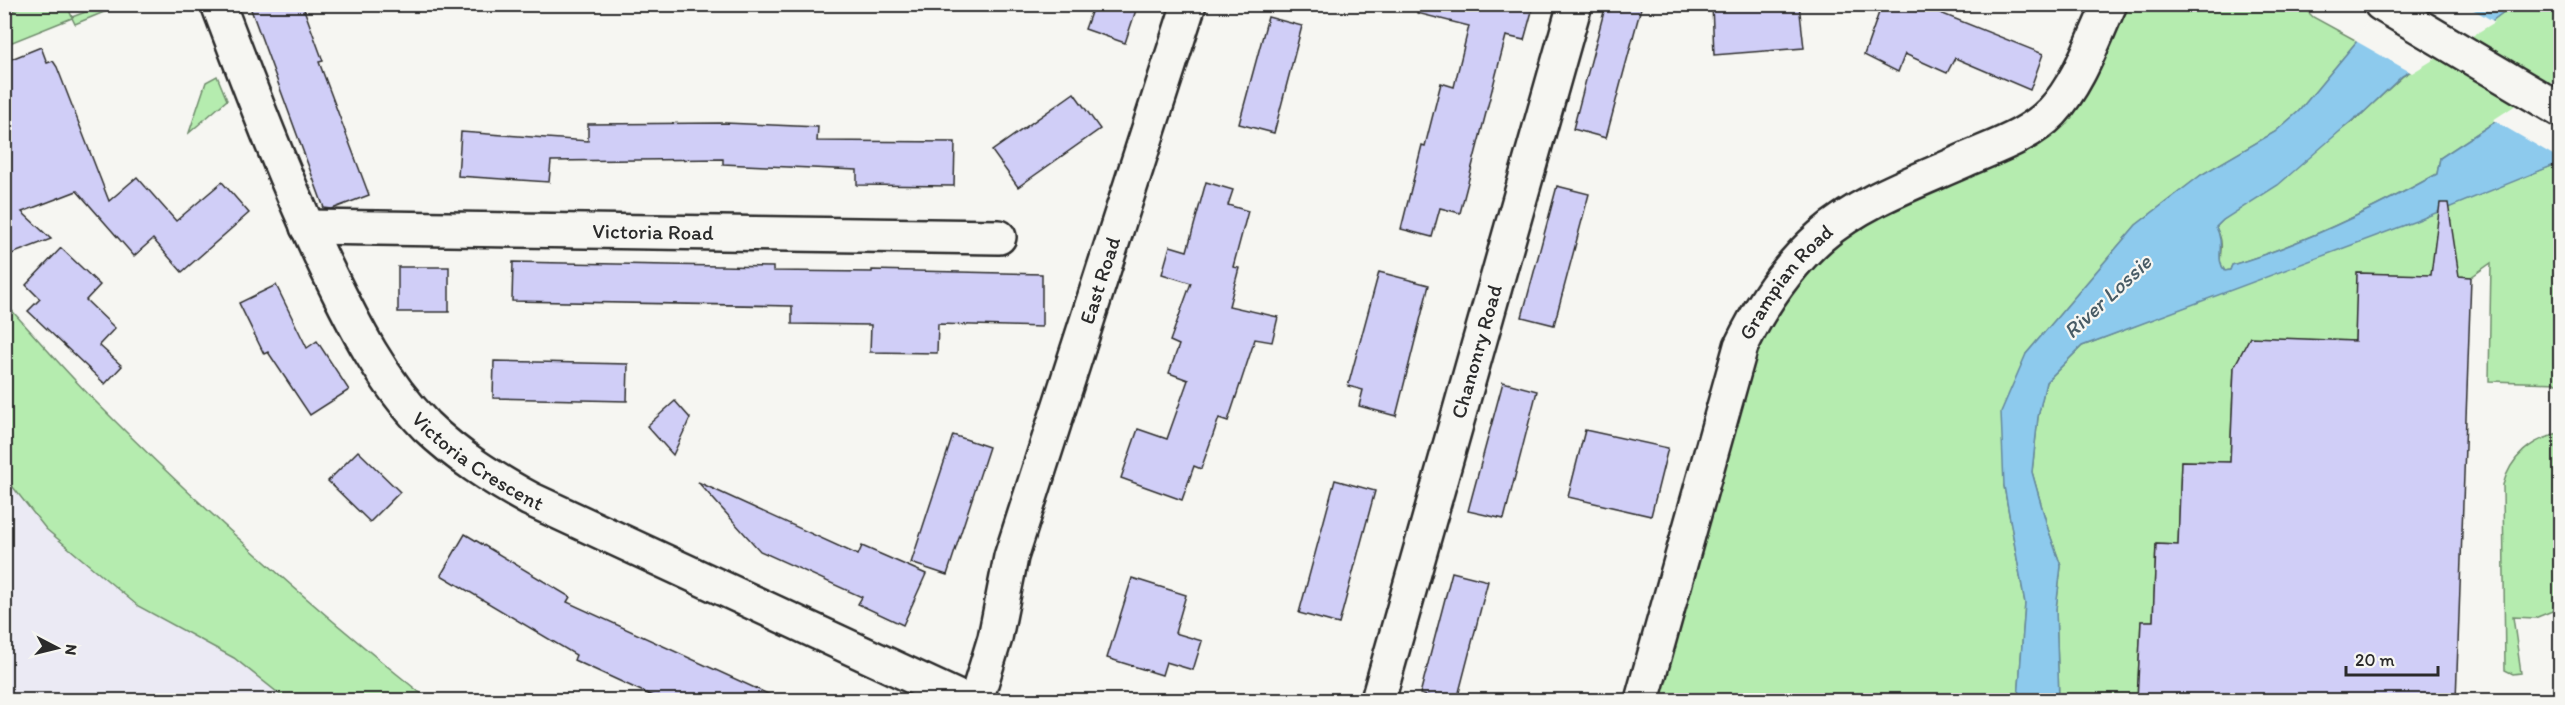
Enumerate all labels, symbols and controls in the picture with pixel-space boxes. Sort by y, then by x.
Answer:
street label: Victoria Road [592,218,714,245]
street label: Grampian Road [1733,219,1837,344]
street label: East Road [1074,233,1125,327]
water label: River Lossie [2058,248,2158,344]
street label: Chanonry Road [1445,281,1507,421]
street label: Victoria Crescent [407,406,548,516]
north arrow [27,618,87,678]
scale bar [2346,639,2438,677]
text: N [61,643,81,656]
text: 20 m [2355,649,2395,671]

